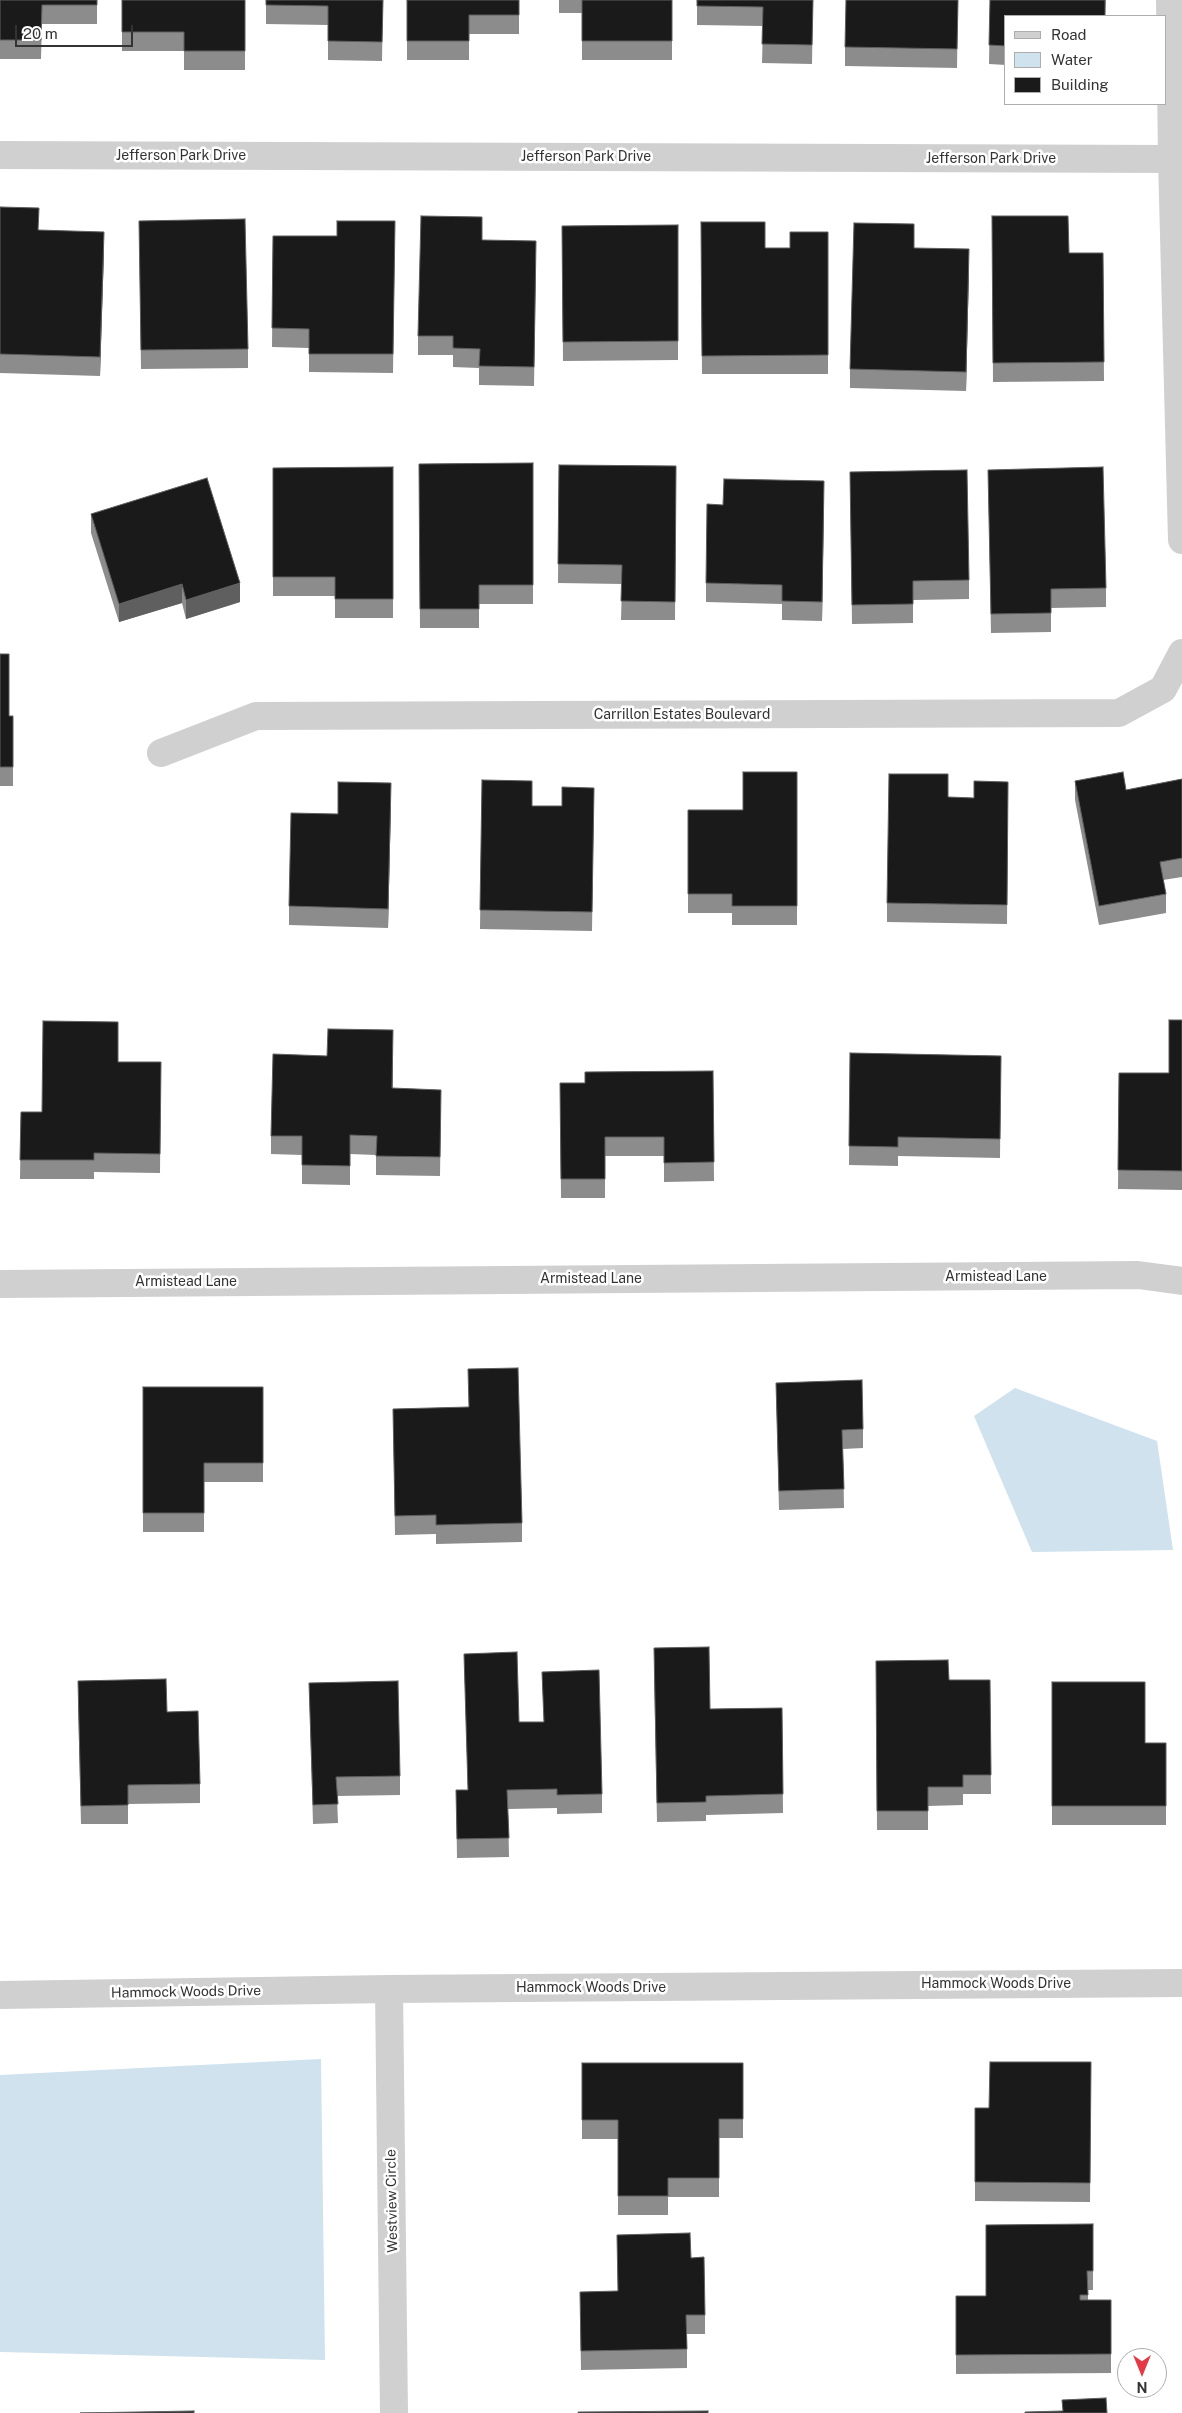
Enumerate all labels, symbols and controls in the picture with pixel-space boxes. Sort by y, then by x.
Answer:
scale bar [18,15,135,47]
legend [1004,15,1167,105]
text: 20 m [23,25,58,42]
text: Road [1051,26,1087,43]
text: Water [1051,51,1093,68]
text: Building [1051,76,1109,93]
street label: Jefferson Park Drive [116,148,246,164]
street label: Jefferson Park Drive [521,149,651,165]
street label: Jefferson Park Drive [926,151,1056,167]
street label: Carrillon Estates Boulevard [594,707,770,723]
street label: Armistead Lane [945,1269,1047,1285]
street label: Armistead Lane [540,1271,642,1287]
street label: Armistead Lane [135,1274,237,1290]
street label: Hammock Woods Drive [921,1976,1071,1992]
street label: Hammock Woods Drive [516,1980,666,1996]
street label: Hammock Woods Drive [111,1982,261,2002]
street label: Westview Circle [383,2149,401,2253]
north arrow [1117,2348,1167,2398]
text: N [1137,2379,1147,2395]

